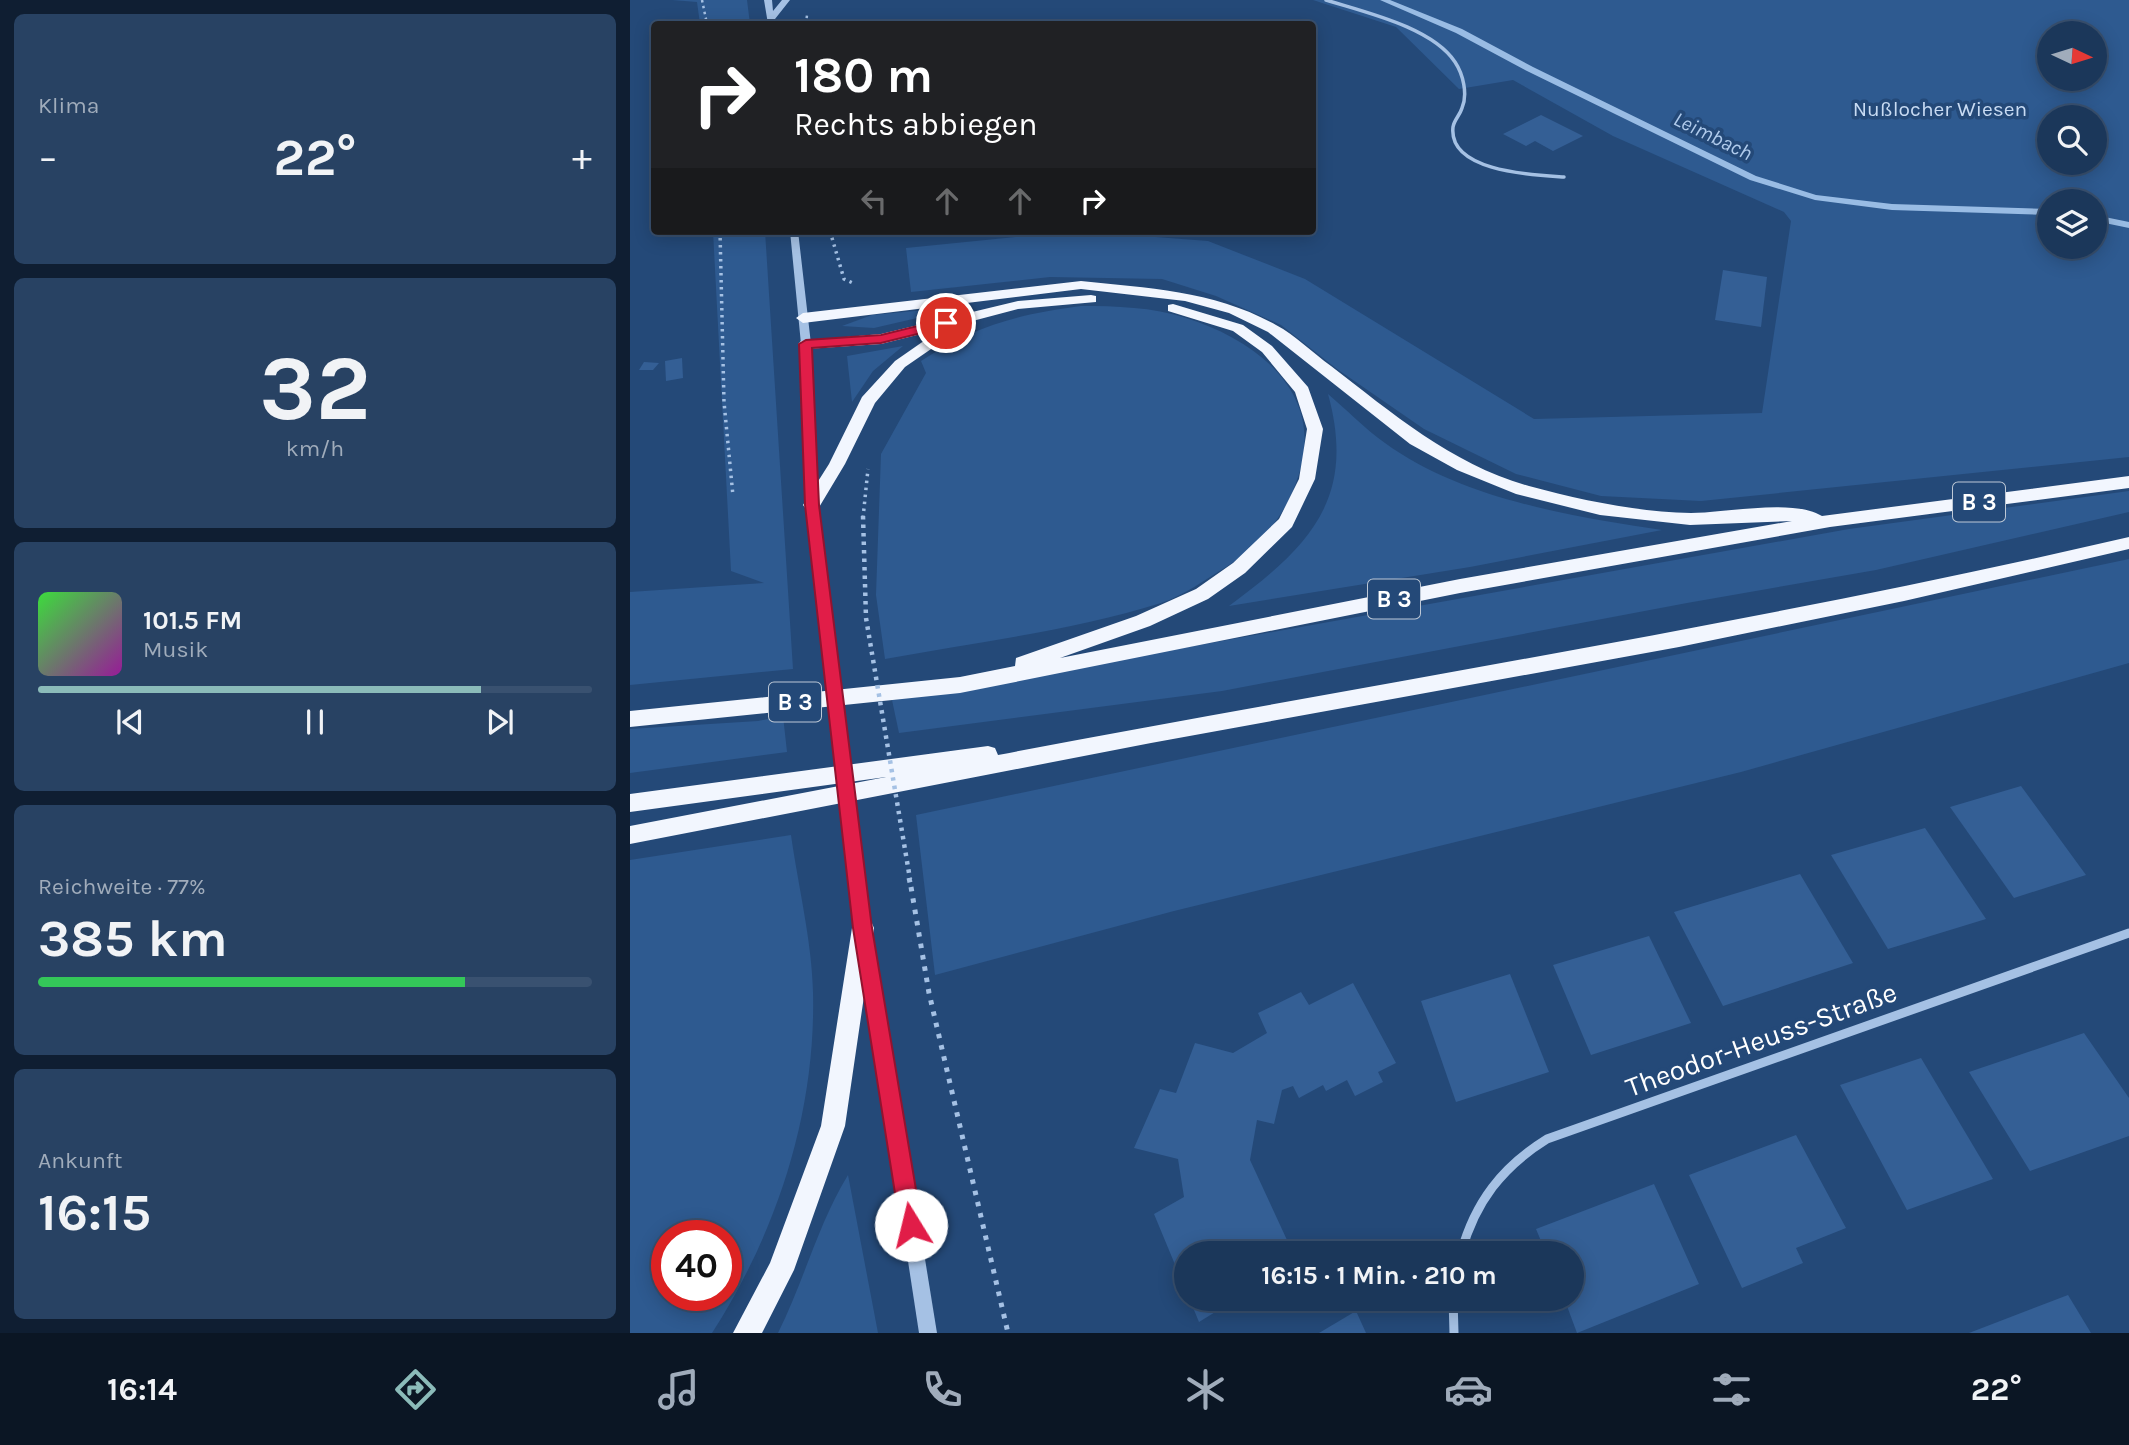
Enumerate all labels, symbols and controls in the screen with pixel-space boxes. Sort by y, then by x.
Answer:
north arrow [2037,21,2107,91]
map controls [2037,21,2107,259]
text: 180 m [794,47,933,104]
icon: right [679,49,770,140]
text: Klima [38,92,99,119]
park label: Nußlocher Wiesen [1853,97,2027,121]
button: search [2037,105,2107,175]
text: Rechts abbiegen [794,106,1038,143]
water label: Leimbach [1670,107,1756,165]
text: 22° [273,127,357,188]
text: − [38,135,58,180]
text: + [572,135,592,180]
icon: left [855,182,893,220]
icon: ahead [928,182,966,220]
icon: ahead [1001,182,1039,220]
icon: right [1074,182,1112,220]
button: layers [2037,189,2107,259]
pin [916,293,976,353]
icon: arrive [927,304,965,342]
text: 32 [259,336,371,442]
text: km/h [286,435,344,462]
road number: B 3 [1953,482,2005,522]
road number: B 3 [1368,580,1420,618]
text: 101.5 FM [143,605,242,636]
text: Musik [143,636,208,663]
road number: B 3 [769,682,821,722]
icon: previous [111,703,149,741]
icon: pause [296,703,334,741]
icon: next [481,703,519,741]
text: Reichweite · 77% [38,873,206,900]
text: 385 km [38,908,228,969]
street label: Theodor-Heuss-Straße [1621,975,1901,1104]
text: Ankunft [38,1147,122,1174]
text: 16:15 [38,1182,151,1243]
position arrow [874,1188,948,1262]
speed limit sign: 40 [651,1220,742,1311]
text: 16:15 · 1 Min. · 210 m [1261,1260,1497,1291]
icon: directions [391,1365,440,1414]
icon: music [654,1365,703,1414]
icon: phone [918,1365,967,1414]
icon: climate [1181,1365,1230,1414]
icon: car [1444,1365,1493,1414]
icon: filters [1707,1365,1756,1414]
text: 16:14 [107,1371,177,1408]
text: 22° [1971,1371,2022,1408]

